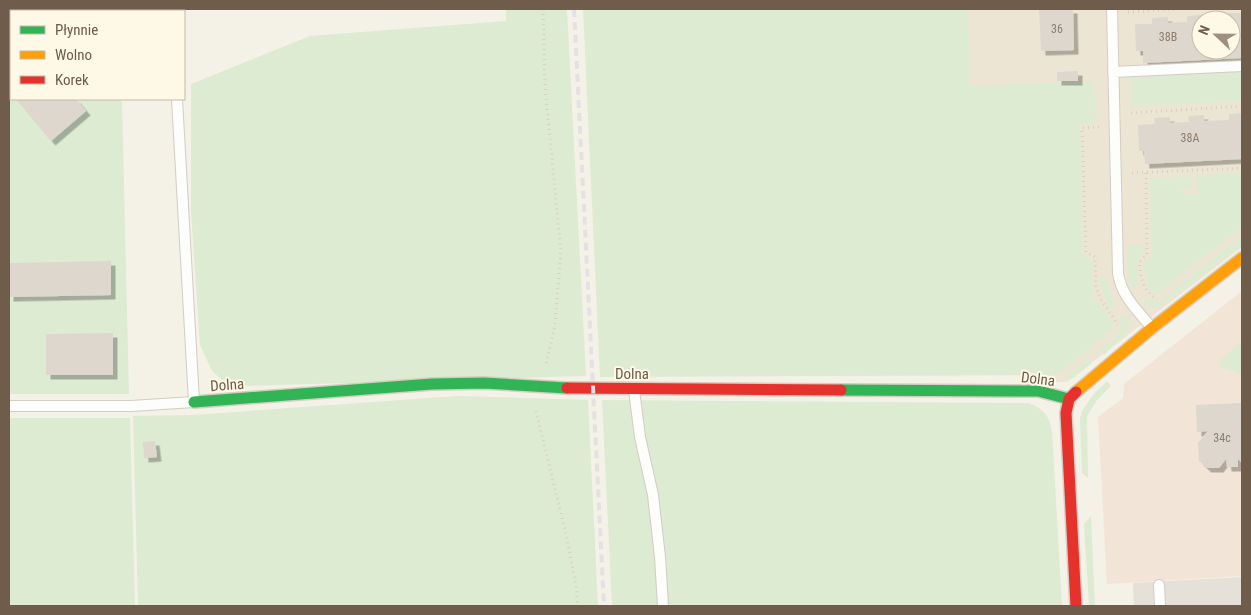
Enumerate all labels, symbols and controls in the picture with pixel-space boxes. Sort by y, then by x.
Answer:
legend [10,10,185,100]
north arrow [1191,10,1241,60]
text: Płynnie [55,21,98,39]
house number: 36 [1051,22,1063,36]
text: N [1195,23,1213,37]
house number: 38B [1159,30,1177,44]
text: Wolno [55,46,92,64]
text: Korek [55,71,89,89]
house number: 38A [1181,131,1199,145]
street label: Dolna [615,365,649,383]
street label: Dolna [1020,368,1056,390]
street label: Dolna [209,375,245,395]
house number: 34c [1213,431,1231,445]

